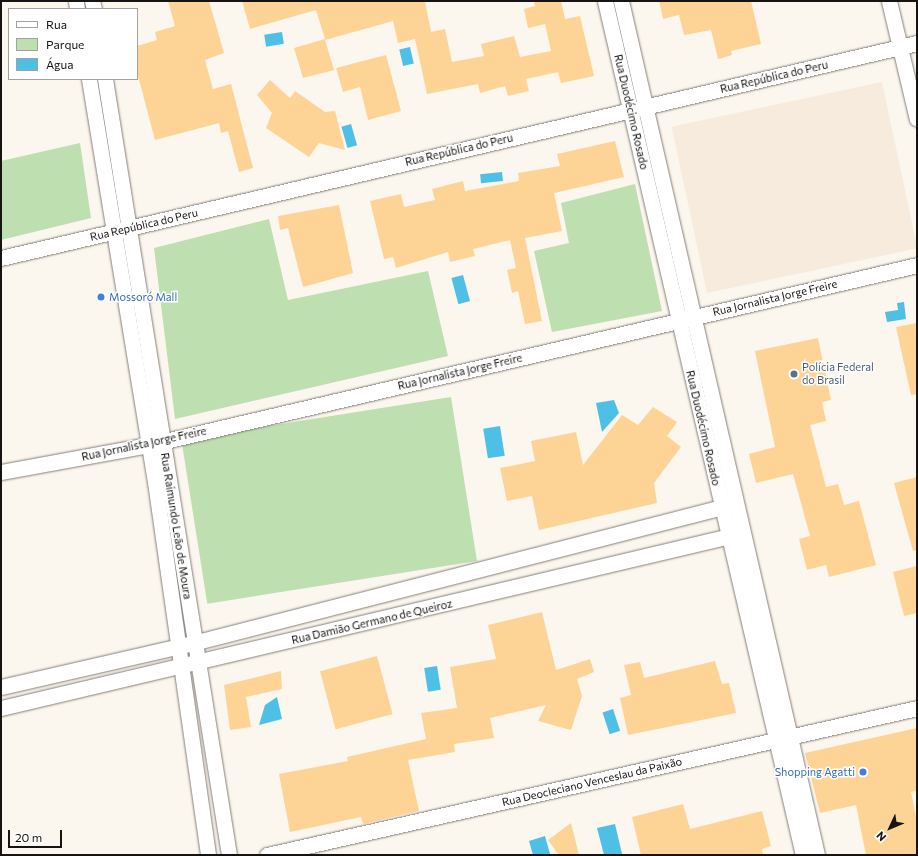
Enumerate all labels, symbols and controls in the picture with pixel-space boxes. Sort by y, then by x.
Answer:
legend [8,8,138,80]
text: Rua [46,17,67,31]
text: Parque [46,37,84,51]
street label: Rua Duodécimo Rosado [611,53,651,171]
text: Água [46,57,74,71]
street label: Rua República do Peru [719,58,829,96]
street label: Rua República do Peru [404,131,514,169]
street label: Rua República do Peru [89,206,199,244]
street label: Rua Jornalista Jorge Freire [711,277,839,319]
place label: Mossoró Mall [109,290,177,304]
marker: Mossoró Mall [96,292,106,302]
street label: Rua Jornalista Jorge Freire [396,351,524,393]
place label: Polícia Federal do Brasil [802,361,874,387]
street label: Rua Duodécimo Rosado [683,369,723,487]
marker: Polícia Federal do Brasil [789,369,799,379]
street label: Rua Jornalista Jorge Freire [80,424,208,464]
street label: Rua Raimundo Leão de Moura [158,452,194,600]
street label: Rua Damião Germano de Queiroz [290,597,454,647]
street label: Rua Deocleciano Venceslau da Paixão [501,755,683,809]
place label: Shopping Agatti [775,765,855,779]
marker: Shopping Agatti [858,767,868,777]
north arrow [870,808,910,848]
scale bar [10,822,64,848]
text: N [873,829,889,844]
text: 20 m [15,830,42,844]

